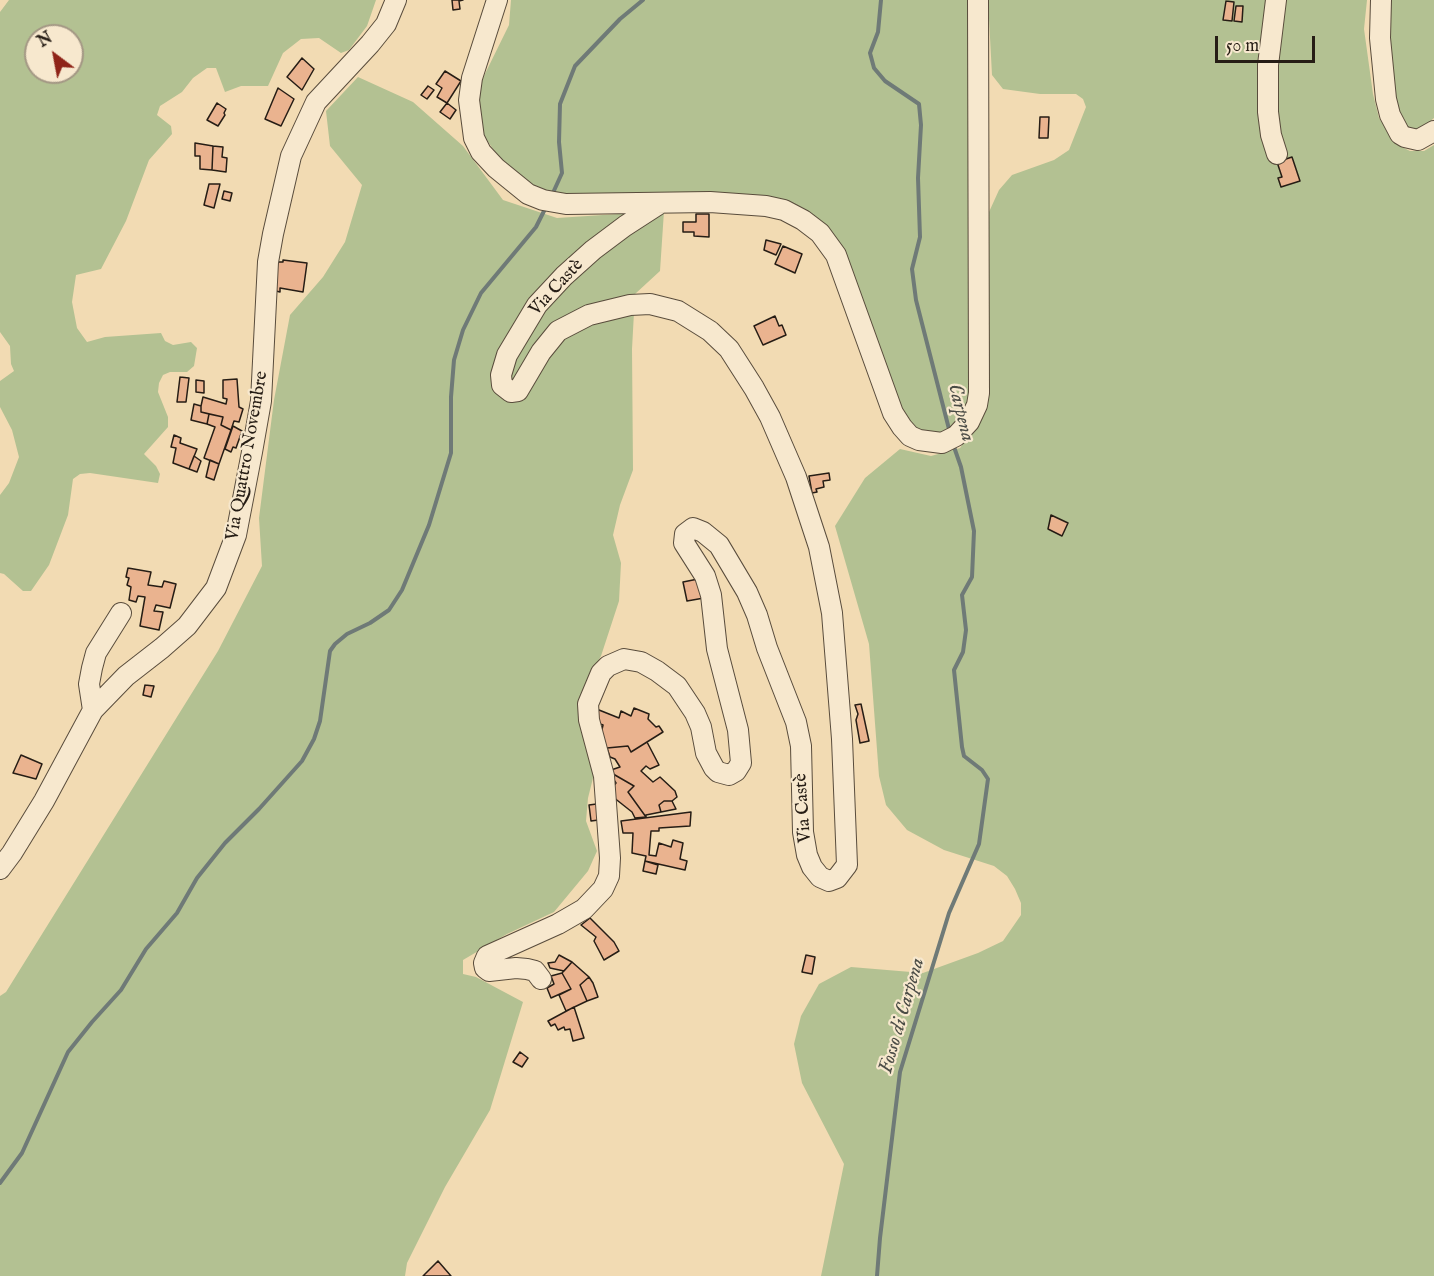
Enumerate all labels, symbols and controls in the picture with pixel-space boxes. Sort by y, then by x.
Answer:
north arrow [24,24,84,84]
scale bar [1218,24,1318,62]
text: N [34,28,57,53]
text: 50 m [1226,35,1259,58]
street label: Via Castè [525,255,589,321]
street label: Via Quattro Novembre [222,370,274,542]
water label: Carpena [941,382,979,444]
street label: Via Castè [791,772,817,844]
water label: Fosso di Carpena [875,955,931,1077]

